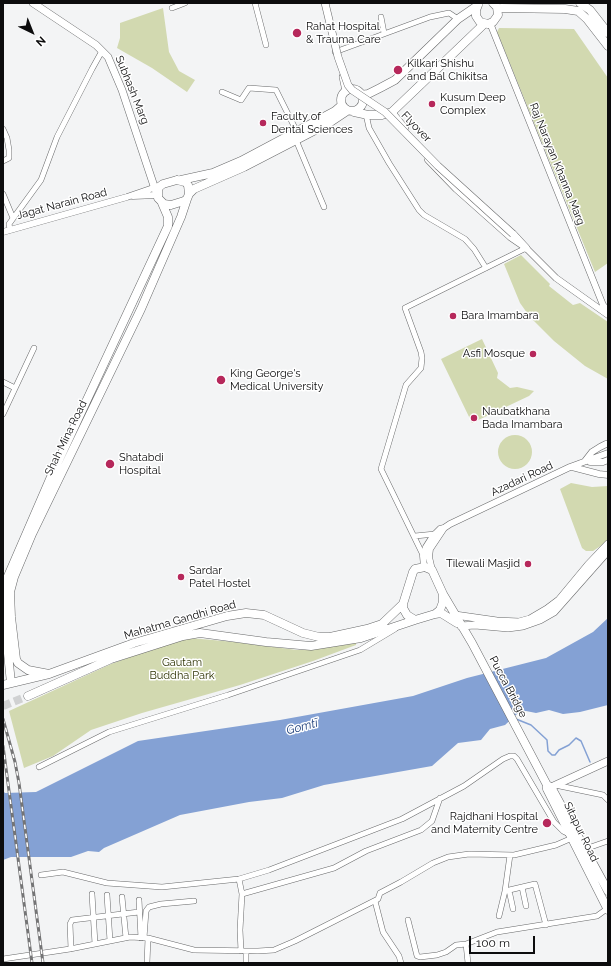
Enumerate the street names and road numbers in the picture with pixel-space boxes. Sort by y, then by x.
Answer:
street label: Subhash Marg [112,54,152,126]
street label: Raj Narayan Khanna Marg [526,101,588,227]
street label: Flyover [398,109,434,145]
street label: Jagat Narain Road [16,186,108,222]
street label: Shah Mina Road [42,398,90,478]
street label: Azadari Road [489,459,555,499]
street label: Mahatma Gandhi Road [123,598,237,642]
street label: Pucca Bridge [486,654,530,720]
street label: Sitapur Road [561,800,601,864]

